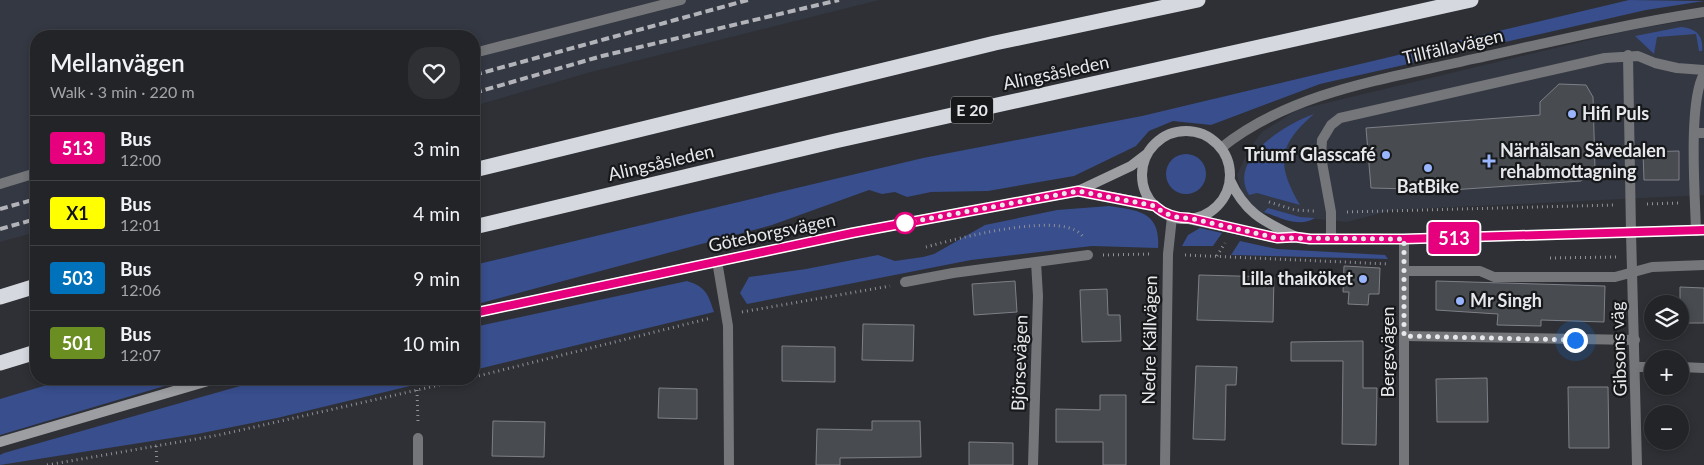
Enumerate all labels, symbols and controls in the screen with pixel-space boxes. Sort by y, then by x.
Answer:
street label: Tillfällavägen [1400,24,1505,68]
button: heart [408,47,460,99]
text: Mellanvägen [50,48,185,77]
street label: Alingsåsleden [1001,50,1111,94]
text: Walk · 3 min · 220 m [50,82,195,101]
road number: E 20 [951,96,993,124]
place label: Hifi Puls [1582,102,1649,124]
marker: Hifi Puls [1566,108,1578,120]
text: Bus [120,127,151,150]
text: 513 [62,137,93,159]
text: 3 min [413,137,460,160]
street label: Alingsåsleden [606,139,716,185]
place label: Närhälsan Sävedalen rehabmottagning [1500,139,1666,182]
place label: Triumf Glasscafé [1244,143,1376,165]
marker: Triumf Glasscafé [1380,149,1392,161]
text: 12:00 [120,150,161,169]
marker: Närhälsan Sävedalen rehabmottagning [1482,154,1496,168]
marker: BatBike [1422,162,1434,174]
place label: BatBike [1397,175,1460,197]
text: Bus [120,192,151,215]
text: X1 [66,202,89,224]
text: 4 min [413,202,460,225]
street label: Göteborgsvägen [706,208,837,256]
unlabelled marker [894,212,916,234]
text: 12:01 [120,215,161,234]
line badge: 513 [1425,222,1483,254]
text: 513 [1438,227,1470,249]
text: Bus [120,257,151,280]
text: 503 [62,267,93,289]
text: 9 min [413,267,460,290]
place label: Lilla thaiköket [1241,267,1353,289]
marker: Lilla thaiköket [1357,273,1369,285]
street label: Nedre Källvägen [1137,275,1161,405]
text: 12:06 [120,280,161,299]
place label: Mr Singh [1470,289,1542,311]
marker: Mr Singh [1454,295,1466,307]
map controls [1644,295,1689,450]
button: layers [1644,295,1689,340]
street label: Gibsons väg [1605,301,1631,397]
street label: Bergsvägen [1376,306,1398,398]
street label: Björsevägen [1006,314,1032,412]
text: Bus [120,322,151,345]
your location [1563,328,1588,353]
text: 501 [62,332,93,354]
text: 10 min [402,332,460,355]
text: 12:07 [120,345,161,364]
button: + [1644,350,1689,395]
button: − [1644,405,1689,450]

